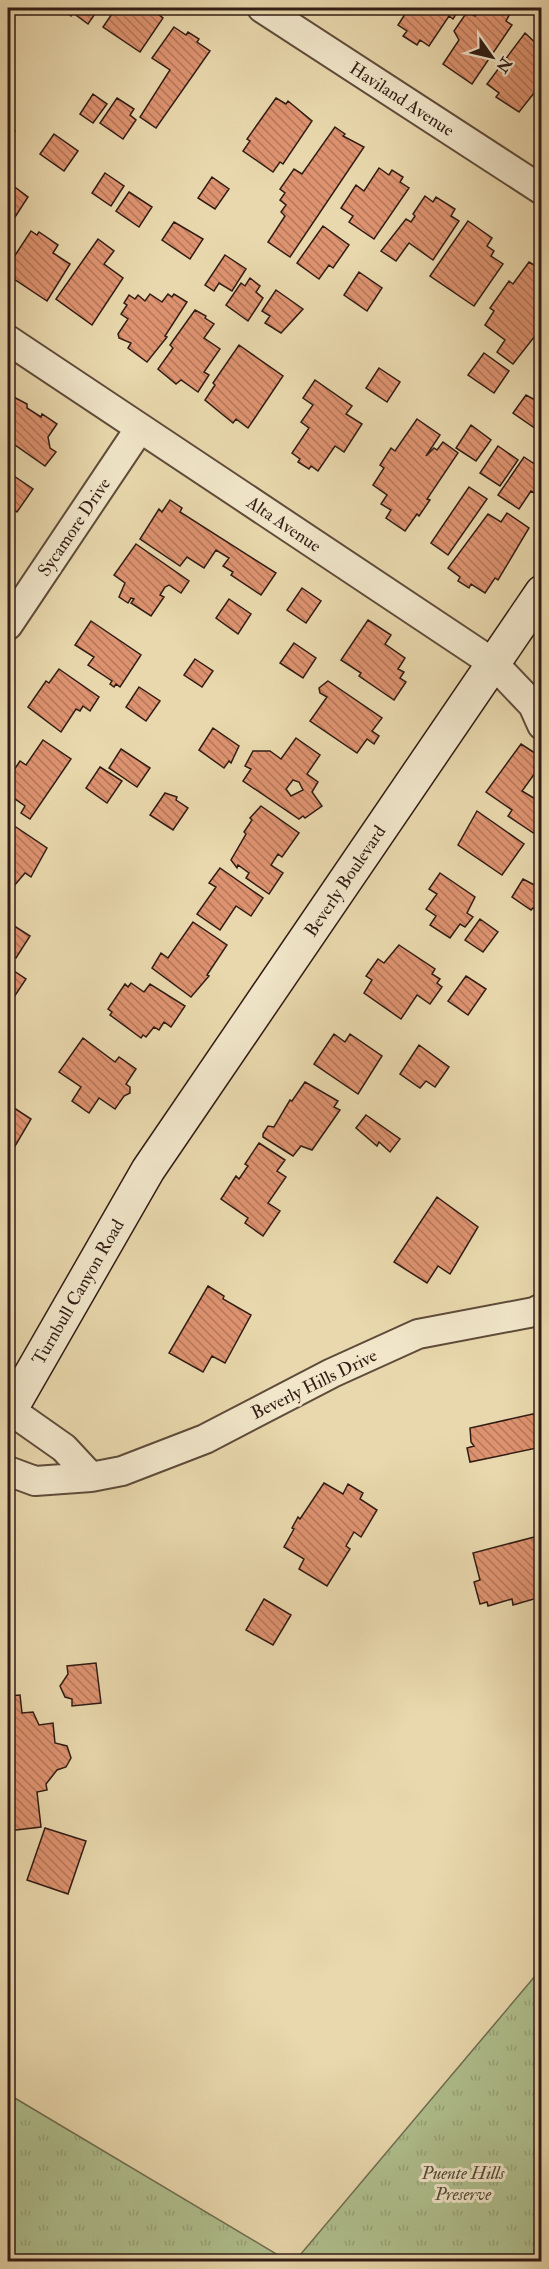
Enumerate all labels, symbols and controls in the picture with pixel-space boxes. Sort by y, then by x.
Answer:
north arrow [462,27,522,87]
text: N [491,52,516,77]
street label: Haviland Avenue [345,57,459,142]
street label: Sycamore Drive [33,473,116,581]
street label: Alta Avenue [241,491,326,558]
street label: Beverly Boulevard [300,821,391,941]
street label: Turnbull Canyon Road [27,1215,130,1369]
street label: Beverly Hills Drive [247,1344,381,1425]
park label: Puente Hills Preserve [420,2162,506,2206]

